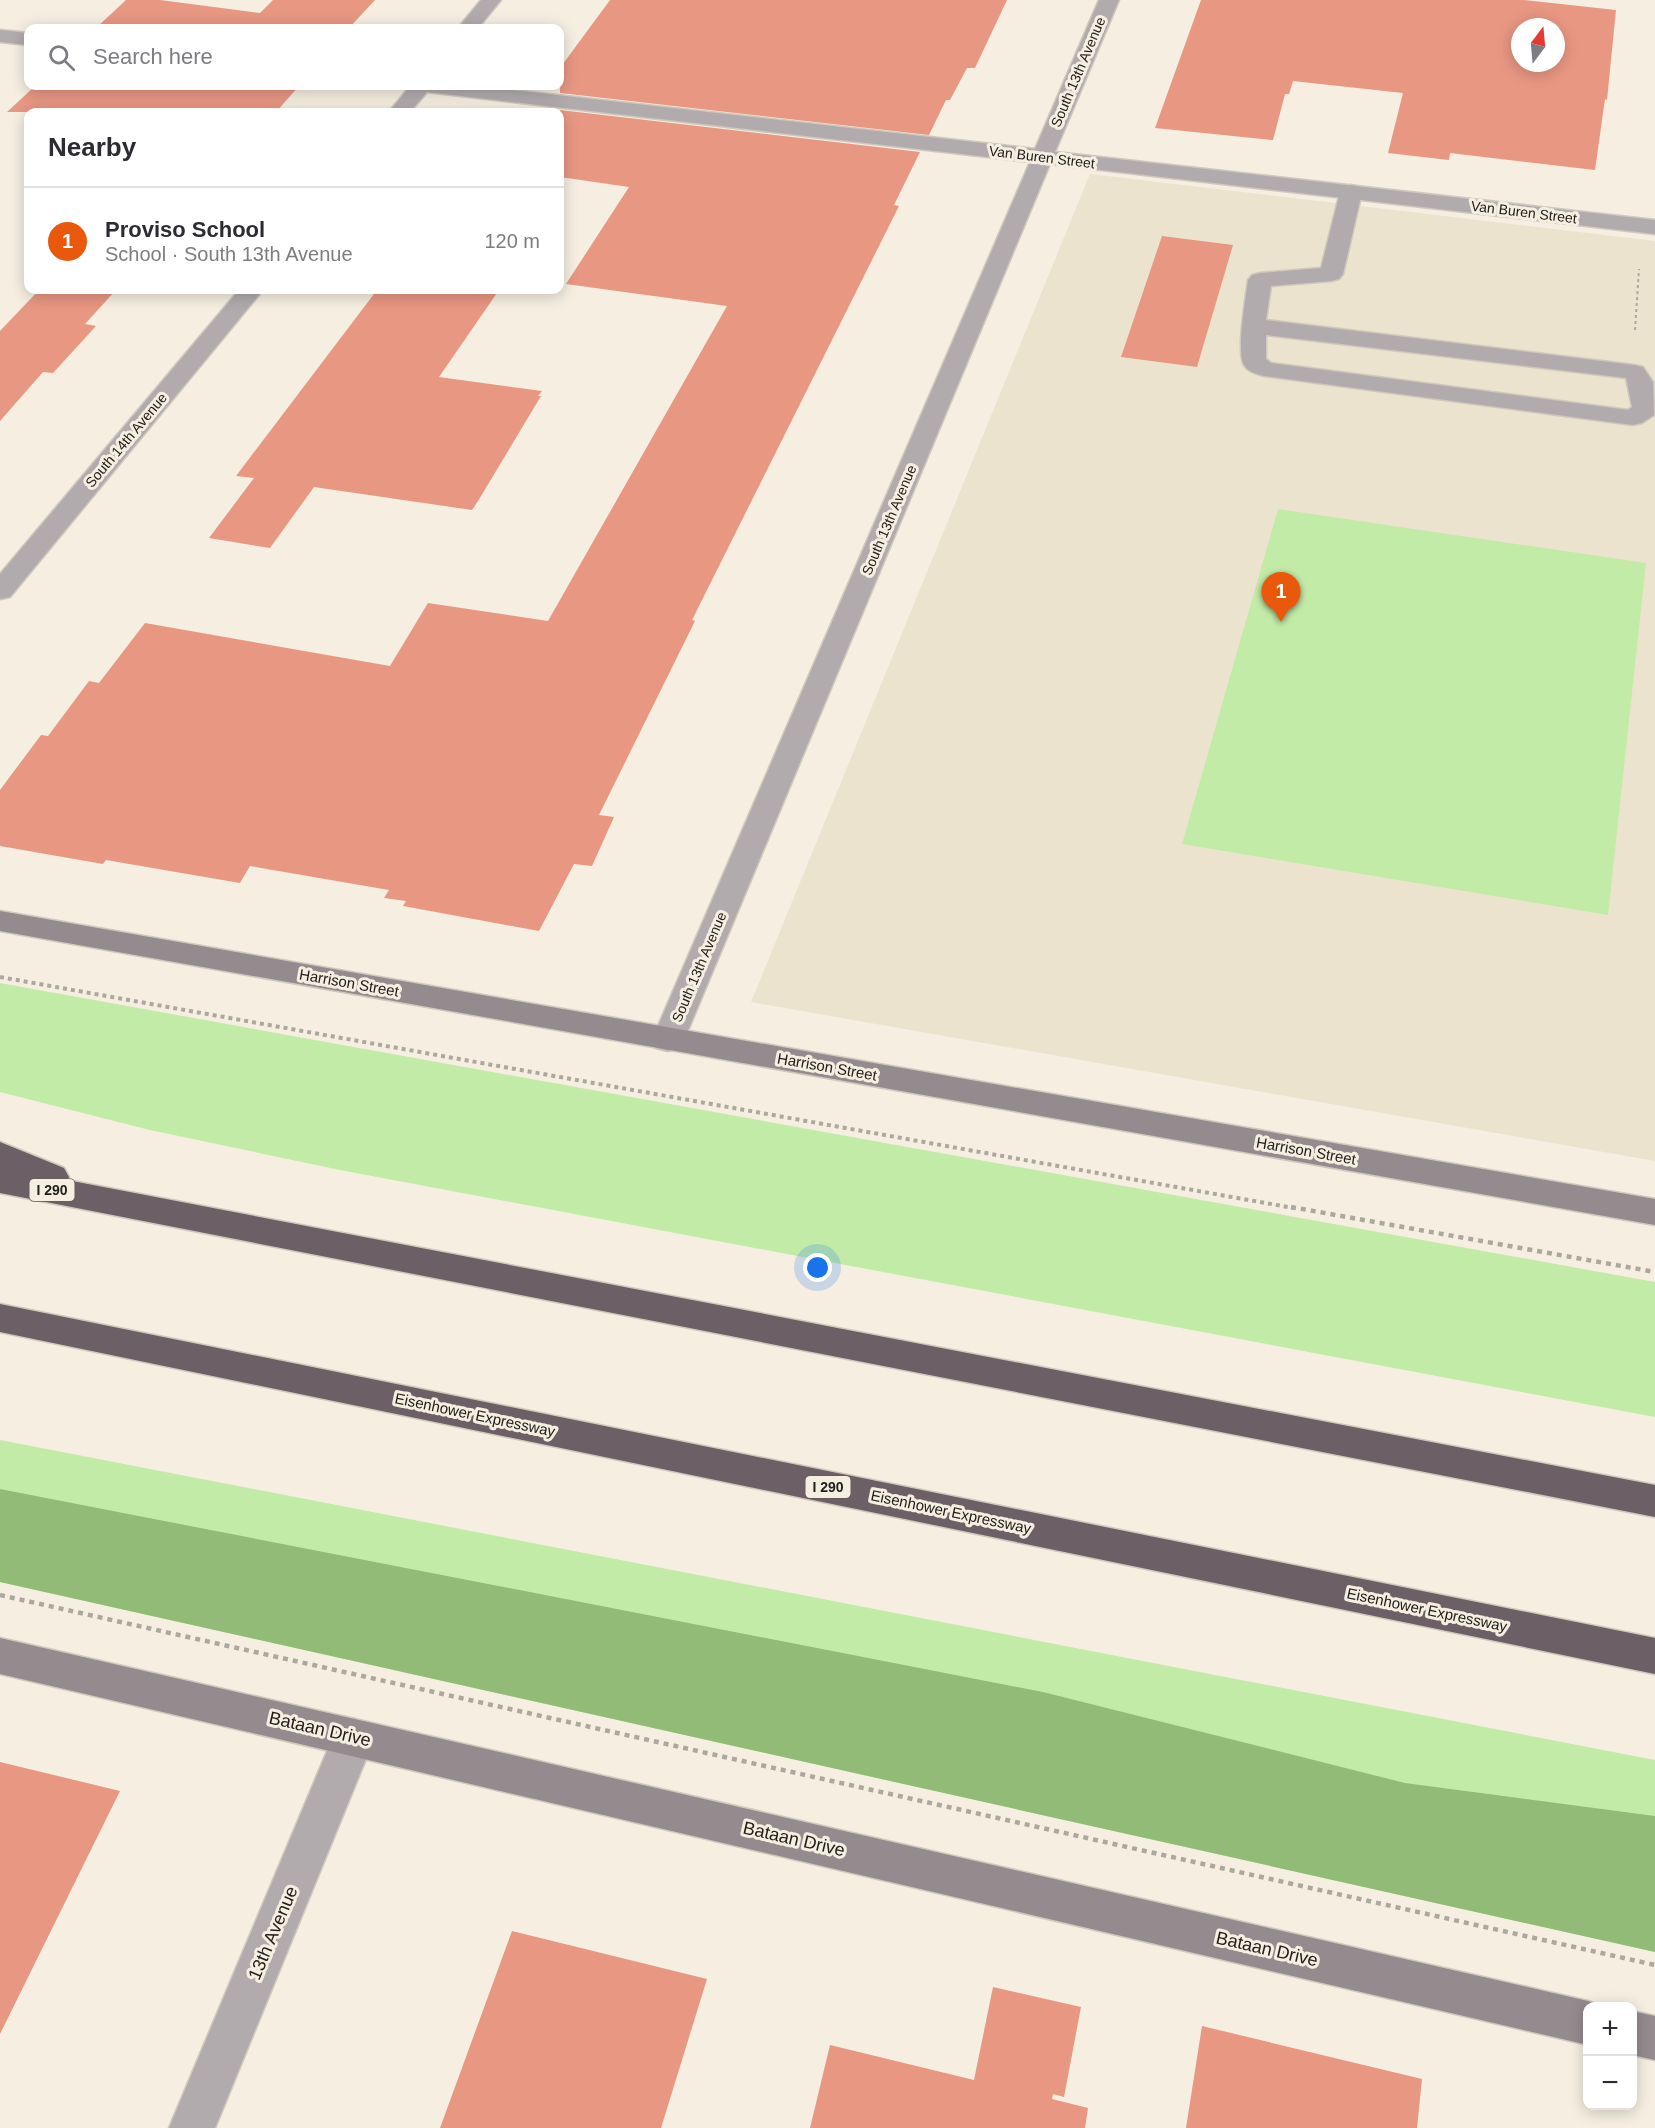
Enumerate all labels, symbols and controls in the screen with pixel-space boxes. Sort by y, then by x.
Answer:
street label: South 13th Avenue [1048,14,1109,129]
north arrow [1511,18,1565,72]
search box [24,24,564,90]
icon: search [45,41,78,74]
text: Search here [93,44,213,69]
text: Nearby [48,132,136,162]
street label: Van Buren Street [988,143,1096,171]
street label: Van Buren Street [1470,198,1578,226]
text: Proviso School [105,217,265,242]
text: 1 [62,230,73,252]
text: 120 m [484,230,540,252]
text: School · South 13th Avenue [105,243,353,265]
street label: South 14th Avenue [82,389,170,490]
street label: South 13th Avenue [859,462,920,577]
pin: 1 [1262,572,1300,622]
street label: South 13th Avenue [669,909,730,1024]
street label: Harrison Street [298,965,401,1000]
street label: Harrison Street [776,1049,879,1084]
street label: Harrison Street [1255,1133,1358,1168]
road number: I 290 [29,1179,74,1201]
your location [803,1253,832,1282]
street label: Eisenhower Expressway [393,1389,557,1440]
road number: I 290 [806,1476,850,1498]
street label: Eisenhower Expressway [869,1486,1033,1537]
street label: Eisenhower Expressway [1345,1584,1509,1635]
street label: Bataan Drive [267,1708,373,1750]
street label: Bataan Drive [741,1818,847,1860]
street label: 13th Avenue [244,1883,302,1983]
street label: Bataan Drive [1214,1928,1320,1970]
map controls [1583,2002,1637,2110]
button: + [1583,2002,1637,2056]
button: − [1583,2056,1637,2110]

